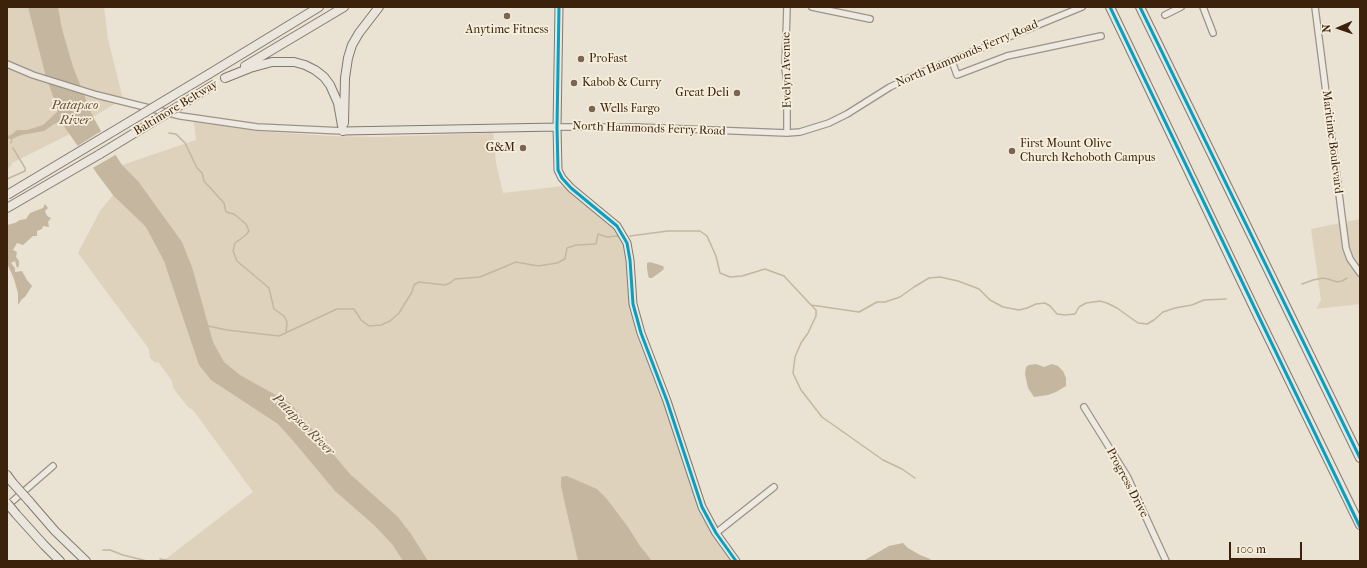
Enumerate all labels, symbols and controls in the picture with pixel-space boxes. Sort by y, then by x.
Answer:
north arrow [1319,8,1359,48]
marker: Anytime Fitness [502,11,512,21]
street label: North Hammonds Ferry Road [894,17,1040,91]
place label: Anytime Fitness [466,23,548,37]
text: N [1320,24,1333,33]
street label: Evelyn Avenue [779,32,795,108]
place label: ProFast [589,52,628,66]
marker: ProFast [576,54,586,64]
place label: Kabob & Curry [582,76,661,90]
street label: Baltimore Beltway [131,77,221,139]
marker: Kabob & Curry [569,78,579,88]
place label: Great Deli [675,86,729,100]
marker: Great Deli [732,88,742,98]
street label: Maritime Boulevard [1319,90,1345,194]
water label: Patapsco River [52,98,98,129]
place label: Wells Fargo [600,102,660,116]
marker: Wells Fargo [587,104,597,114]
street label: North Hammonds Ferry Road [572,119,726,139]
place label: First Mount Olive Church Rehoboth Campus [1020,137,1155,165]
place label: G&M [486,141,515,155]
marker: G&M [518,143,528,153]
marker: First Mount Olive Church Rehoboth Campus [1007,146,1017,156]
water label: Patapsco River [269,391,337,459]
street label: Progress Drive [1103,446,1151,520]
scale bar [1231,534,1304,560]
text: 100 m [1236,542,1266,556]

